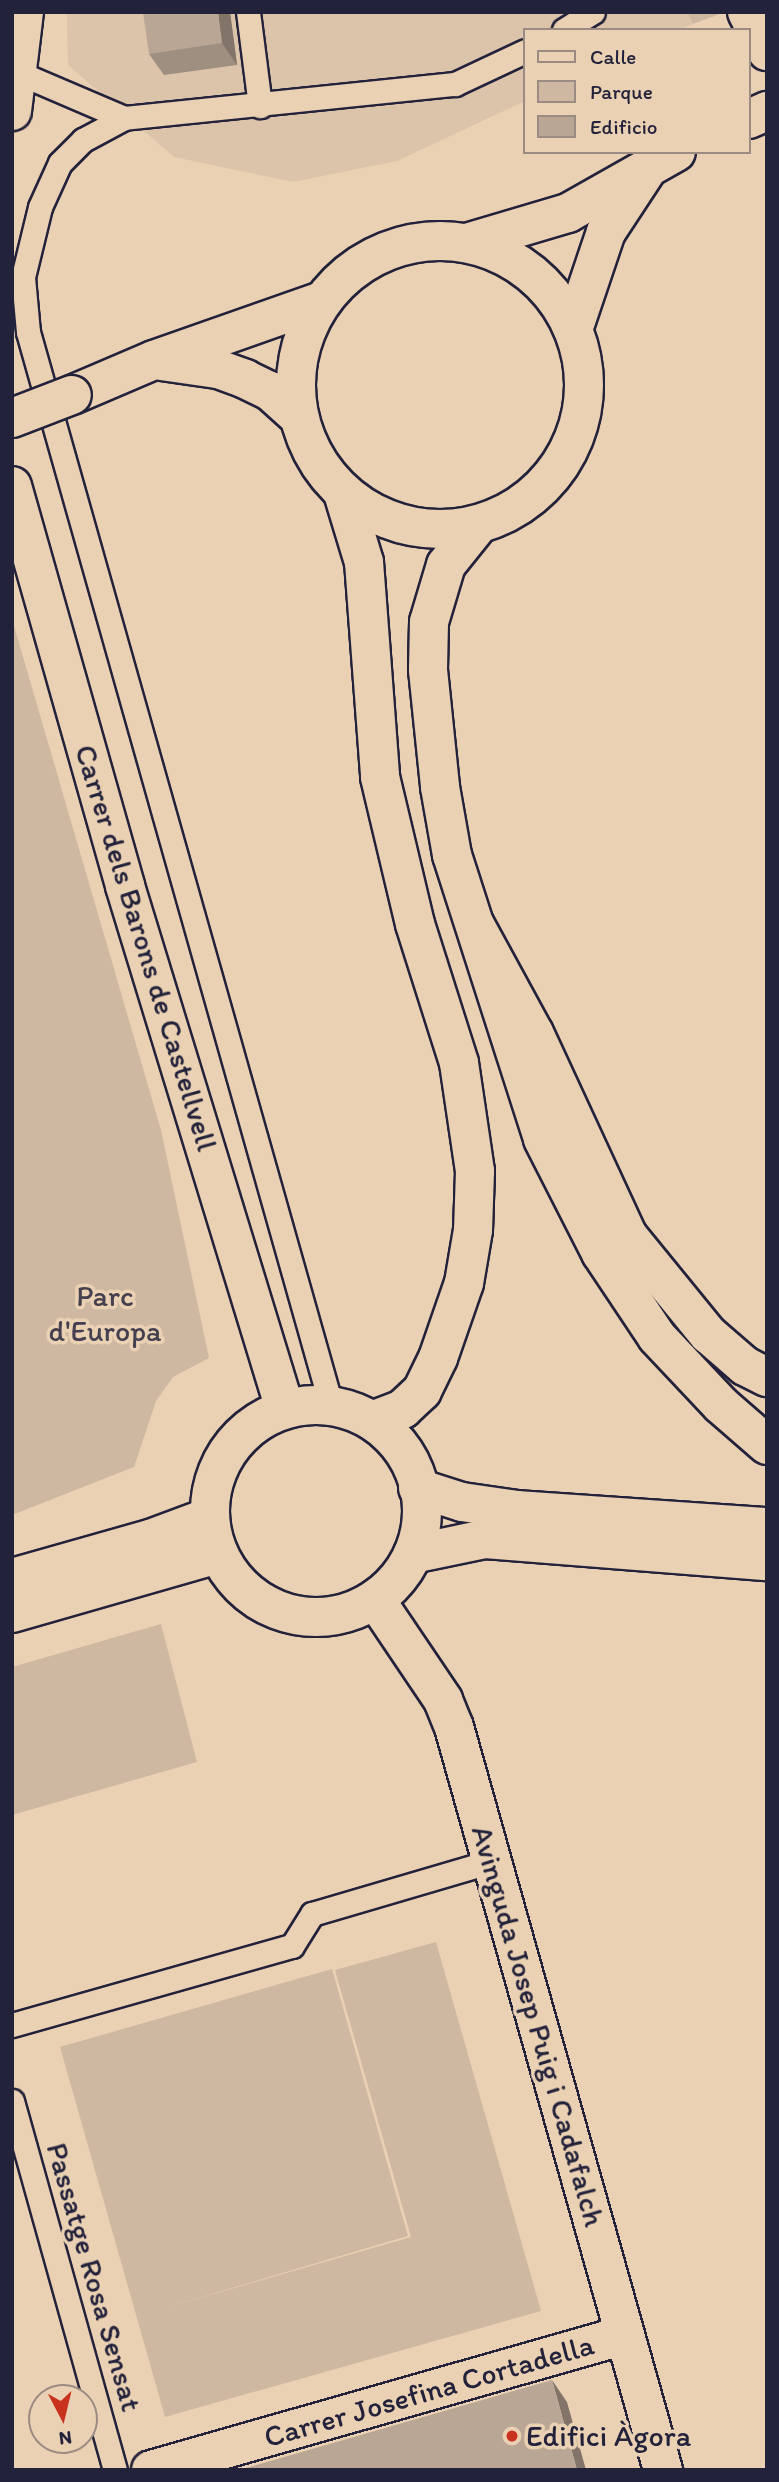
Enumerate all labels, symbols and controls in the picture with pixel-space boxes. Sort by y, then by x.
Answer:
legend [524,28,751,154]
text: Calle [590,44,636,69]
text: Parque [590,79,653,104]
text: Edificio [590,114,658,139]
street label: Carrer dels Barons de Castellvell [67,741,225,1155]
park label: Parc d'Europa [48,1278,162,1348]
street label: Avinguda Josep Puig i Cadafalch [464,1822,612,2230]
street label: Passatge Rosa Sensat [39,2139,149,2415]
street label: Carrer Josefina Cortadella [260,2327,598,2455]
north arrow [28,2384,98,2454]
place label: Edifici Àgora [526,2418,690,2454]
text: N [58,2426,73,2451]
marker: Edifici Àgora [504,2428,520,2444]

